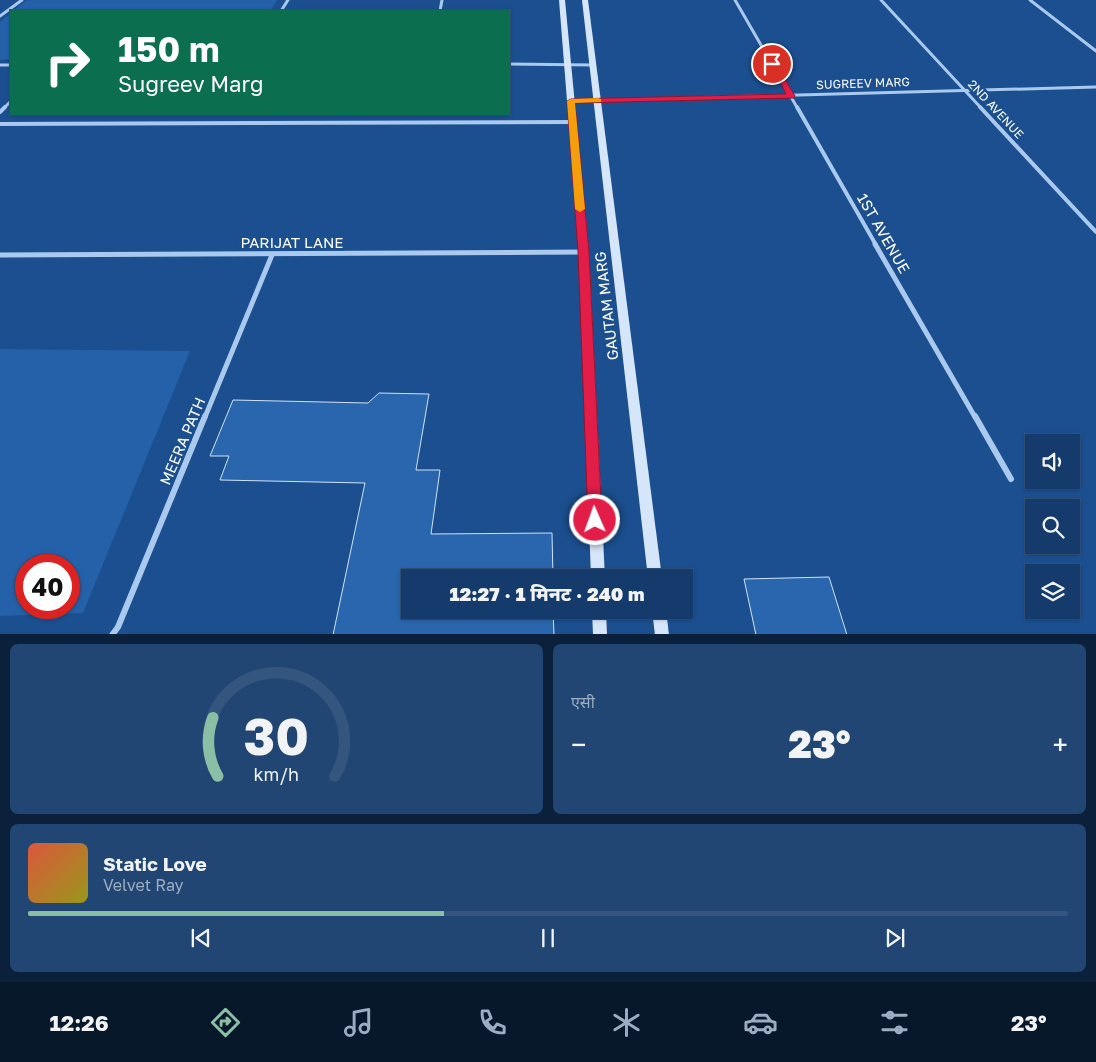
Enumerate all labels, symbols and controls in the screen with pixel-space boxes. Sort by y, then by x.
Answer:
text: 150 m [118,28,220,70]
icon: right [35,30,100,95]
pin [751,43,793,85]
icon: arrive [758,50,786,78]
text: Sugreev Marg [118,70,263,97]
street label: SUGREEV MARG [816,74,910,92]
street label: 2ND AVENUE [965,76,1027,142]
street label: 1ST AVENUE [854,190,914,276]
street label: PARIJAT LANE [241,233,343,251]
street label: GAUTAM MARG [590,251,622,361]
street label: MEERA PATH [155,395,209,487]
map controls [1025,434,1080,619]
button: sound [1025,434,1080,489]
position arrow [568,493,620,545]
button: search [1025,499,1080,554]
speed limit sign: 40 [15,554,80,619]
button: layers [1025,564,1080,619]
text: 12:27 · 1 मिनट · 240 m [449,582,645,605]
text: एसी [571,692,595,712]
text: 30 [244,704,309,766]
text: 23° [788,721,851,766]
text: − [571,728,586,761]
text: + [1053,728,1068,761]
text: km/h [254,763,299,785]
text: Static Love [103,852,207,875]
text: Velvet Ray [103,875,184,895]
icon: previous [187,924,215,952]
icon: pause [534,924,562,952]
icon: next [881,924,909,952]
icon: directions [208,1005,243,1040]
icon: music [341,1005,376,1040]
icon: phone [475,1005,510,1040]
icon: climate [609,1005,644,1040]
icon: car [743,1005,778,1040]
icon: filters [877,1005,912,1040]
text: 12:26 [49,1009,109,1036]
text: 23° [1011,1009,1047,1036]

